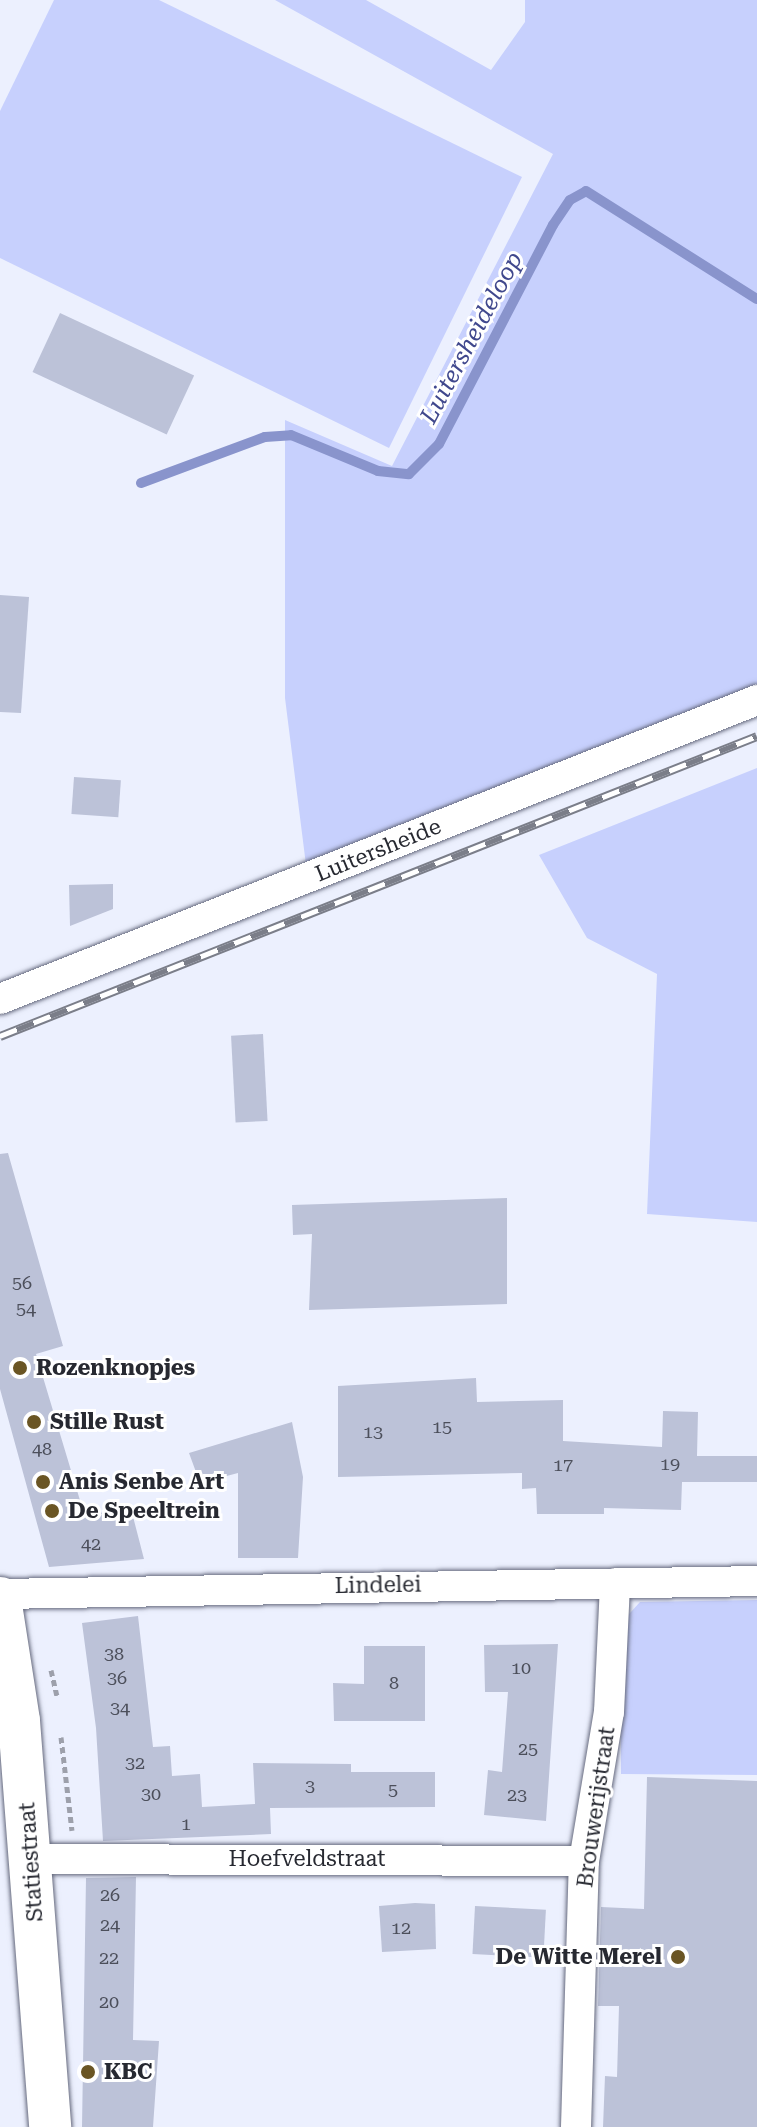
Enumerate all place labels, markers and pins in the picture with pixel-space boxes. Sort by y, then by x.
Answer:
place label: Rozenknopjes [36,1355,195,1381]
marker: Rozenknopjes [11,1359,29,1377]
place label: Stille Rust [50,1409,164,1435]
marker: Stille Rust [25,1413,43,1431]
place label: Anis Senbe Art [59,1469,224,1495]
marker: Anis Senbe Art [34,1473,52,1491]
place label: De Speeltrein [68,1498,220,1524]
marker: De Speeltrein [43,1502,61,1520]
place label: De Witte Merel [495,1944,662,1970]
marker: De Witte Merel [669,1948,687,1966]
place label: KBC [104,2059,153,2085]
marker: KBC [79,2063,97,2081]

